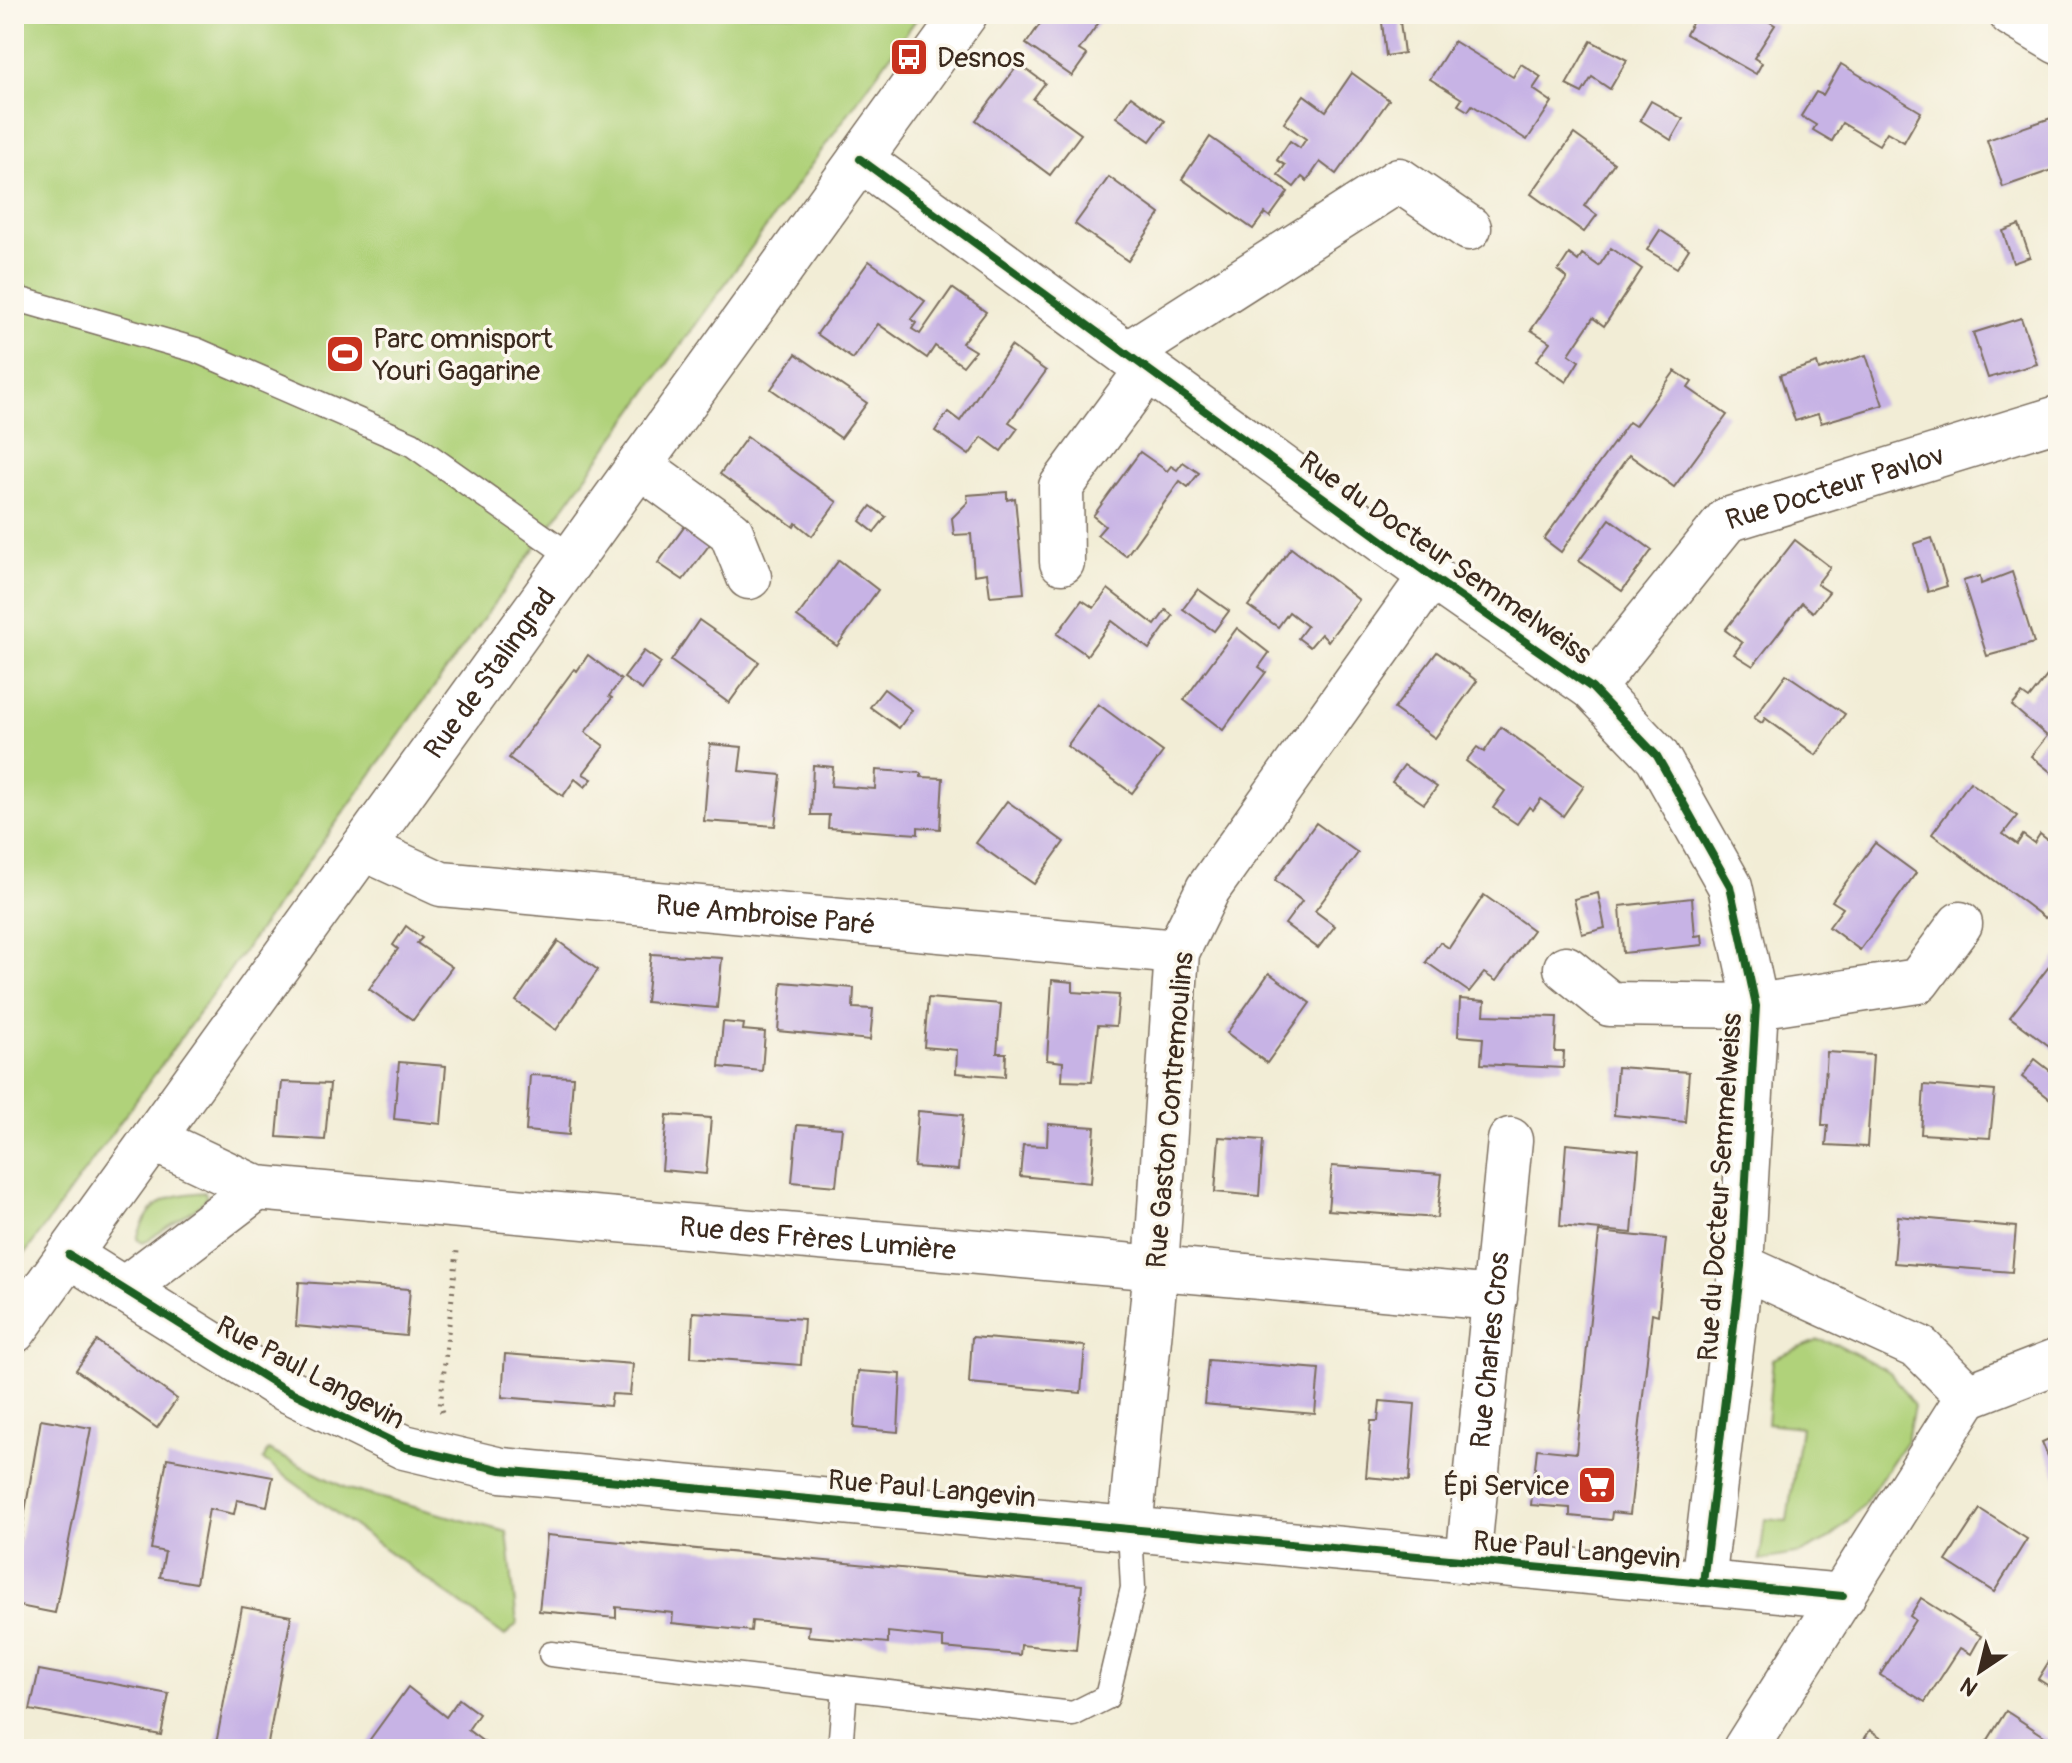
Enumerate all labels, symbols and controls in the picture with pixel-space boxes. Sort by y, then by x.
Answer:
bus stop icon: Desnos [888,36,930,78]
place label: Desnos [937,41,1025,76]
place label: Parc omnisport Youri Gagarine [372,322,553,389]
sports icon: Parc omnisport Youri Gagarine [324,333,366,375]
street label: Rue Docteur Pavlov [1721,438,1948,538]
street label: Rue du Docteur Semmelweiss [1292,444,1598,673]
street label: Rue de Stalingrad [417,581,564,766]
street label: Rue Ambroise Paré [654,888,877,943]
street label: Rue Gaston Contremoulins [1139,950,1202,1270]
street label: Rue du Docteur Semmelweiss [1691,1011,1750,1362]
street label: Rue des Frères Lumière [678,1210,958,1269]
street label: Rue Charles Cros [1463,1250,1518,1450]
street label: Rue Paul Langevin [210,1309,411,1438]
street label: Rue Paul Langevin [826,1463,1037,1516]
supermarket icon: Épi Service [1576,1464,1618,1506]
place label: Épi Service [1443,1469,1569,1504]
street label: Rue Paul Langevin [1471,1524,1682,1577]
north arrow [1940,1631,2020,1711]
text: N [1955,1671,1983,1702]

